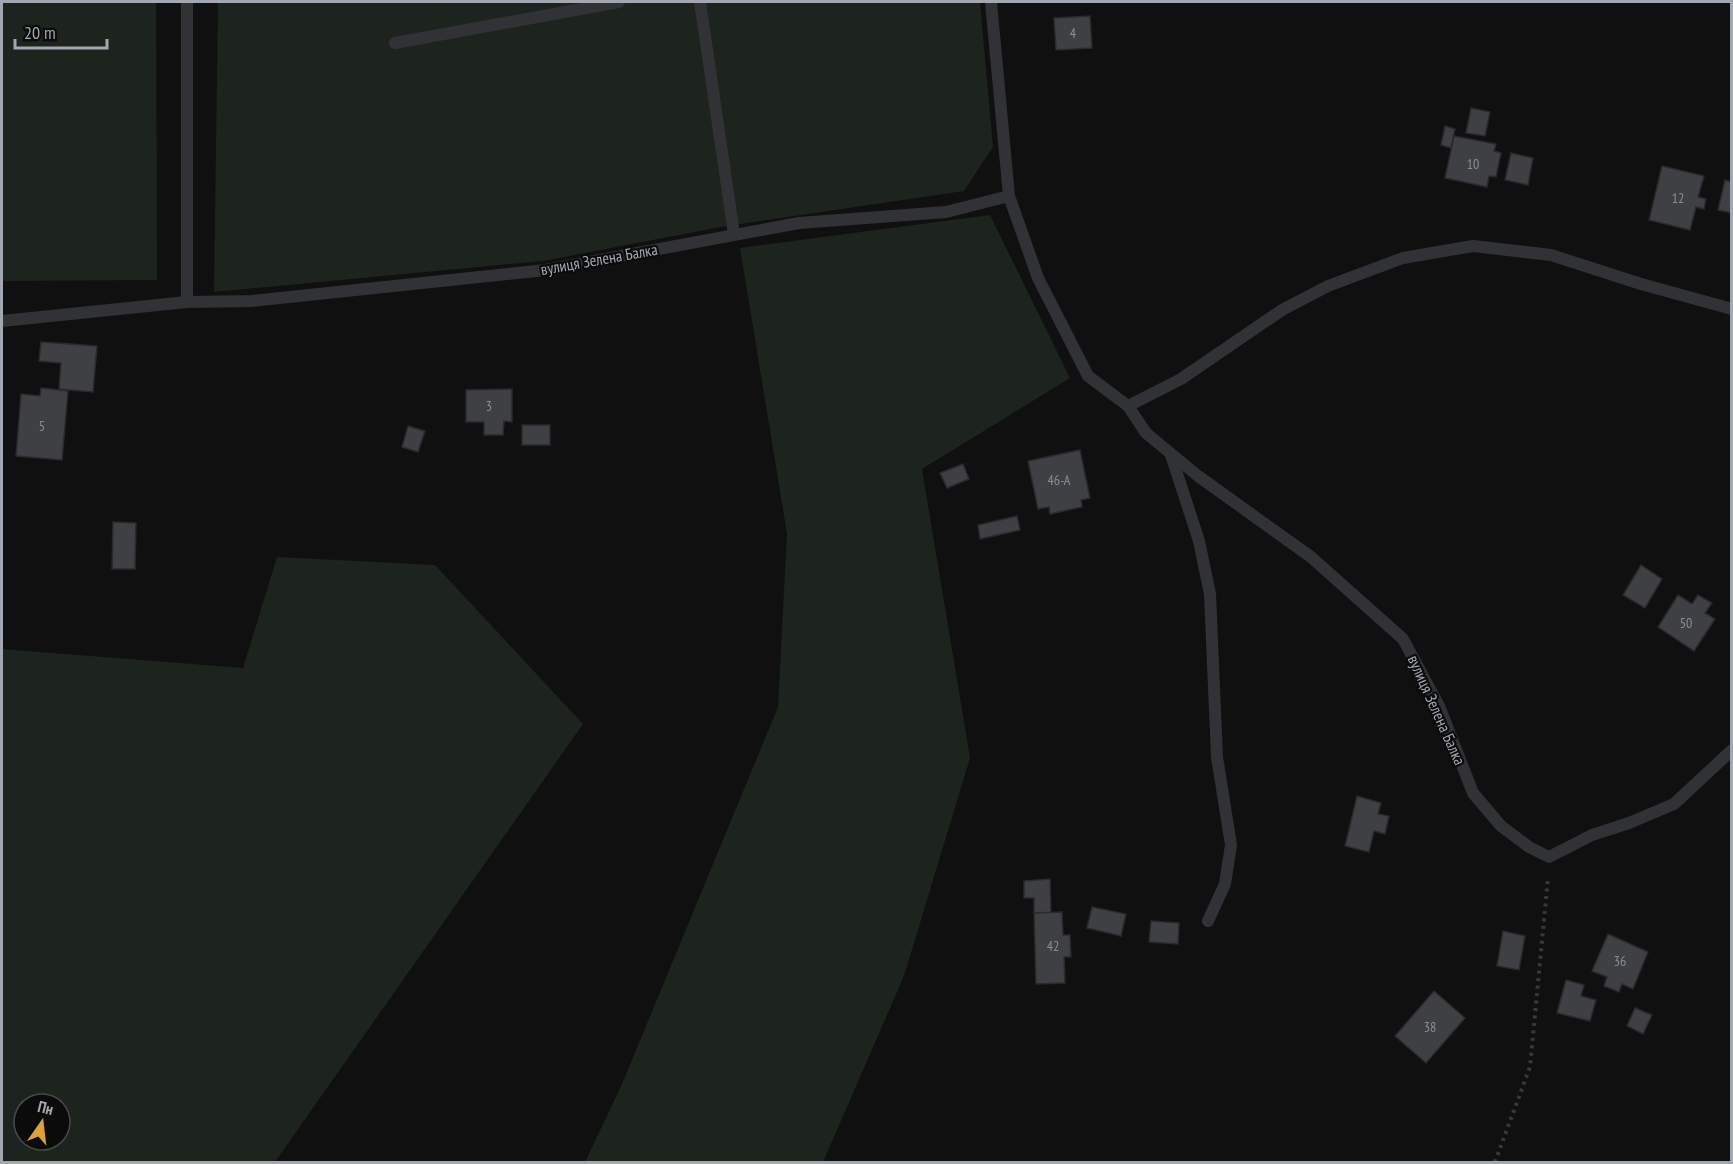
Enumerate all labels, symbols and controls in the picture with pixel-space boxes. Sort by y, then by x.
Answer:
scale bar [15,12,106,50]
text: 20 m [24,21,56,44]
house number: 4 [1070,24,1077,42]
house number: 10 [1467,155,1479,173]
house number: 12 [1672,189,1684,207]
street label: вулиця Зелена Балка [539,239,659,279]
house number: 3 [486,397,492,415]
house number: 5 [39,417,45,435]
house number: 46-А [1048,471,1071,489]
house number: 50 [1680,614,1692,632]
street label: вулиця Зелена Балка [1404,652,1470,768]
house number: 42 [1047,937,1059,955]
house number: 36 [1614,952,1626,970]
house number: 38 [1424,1018,1436,1036]
north arrow [12,1092,72,1152]
text: Пн [36,1096,56,1119]

